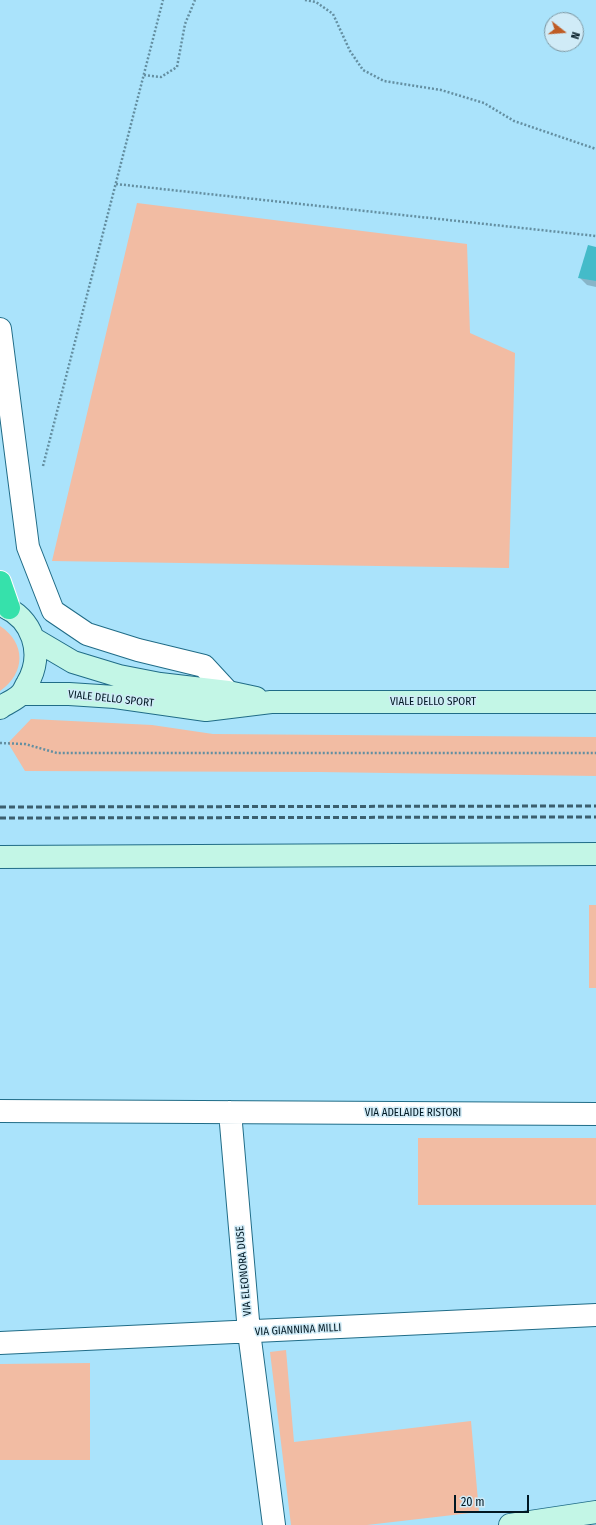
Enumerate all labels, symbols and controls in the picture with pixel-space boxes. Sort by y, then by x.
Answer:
north arrow [544,12,584,52]
text: N [568,30,582,40]
street label: VIALE DELLO SPORT [67,688,155,710]
street label: VIALE DELLO SPORT [390,695,476,709]
street label: VIA ADELAIDE RISTORI [365,1106,461,1120]
street label: VIA ELEONORA DUSE [233,1226,255,1316]
street label: VIA GIANNINA MILLI [254,1321,342,1339]
scale bar [456,1487,531,1513]
text: 20 m [461,1495,485,1509]

